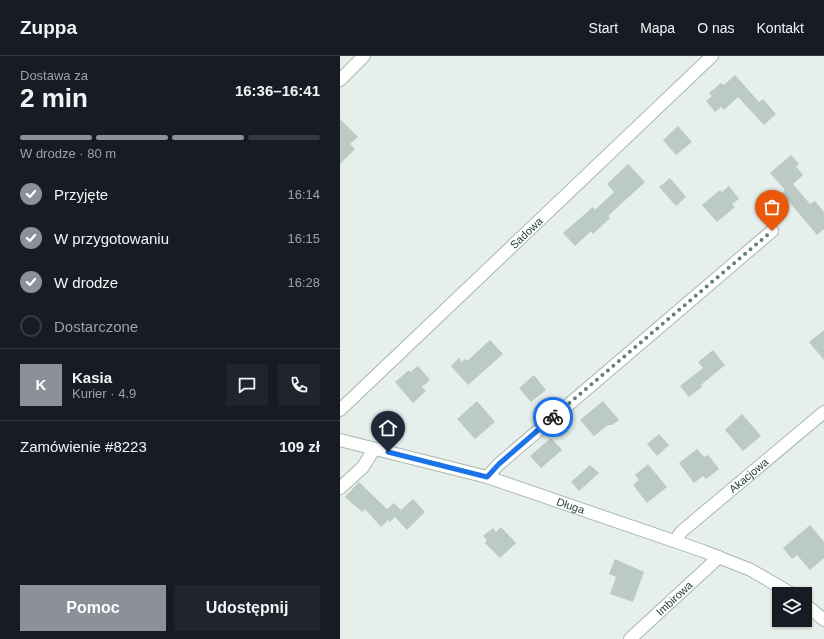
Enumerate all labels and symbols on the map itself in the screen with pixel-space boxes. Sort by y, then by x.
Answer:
pin [755,190,789,231]
street label: Sadowa [508,214,545,251]
courier [533,397,573,437]
pin [371,411,405,452]
street label: Akacjowa [727,455,771,495]
street label: Długa [555,495,587,516]
street label: Imbirowa [654,578,695,618]

